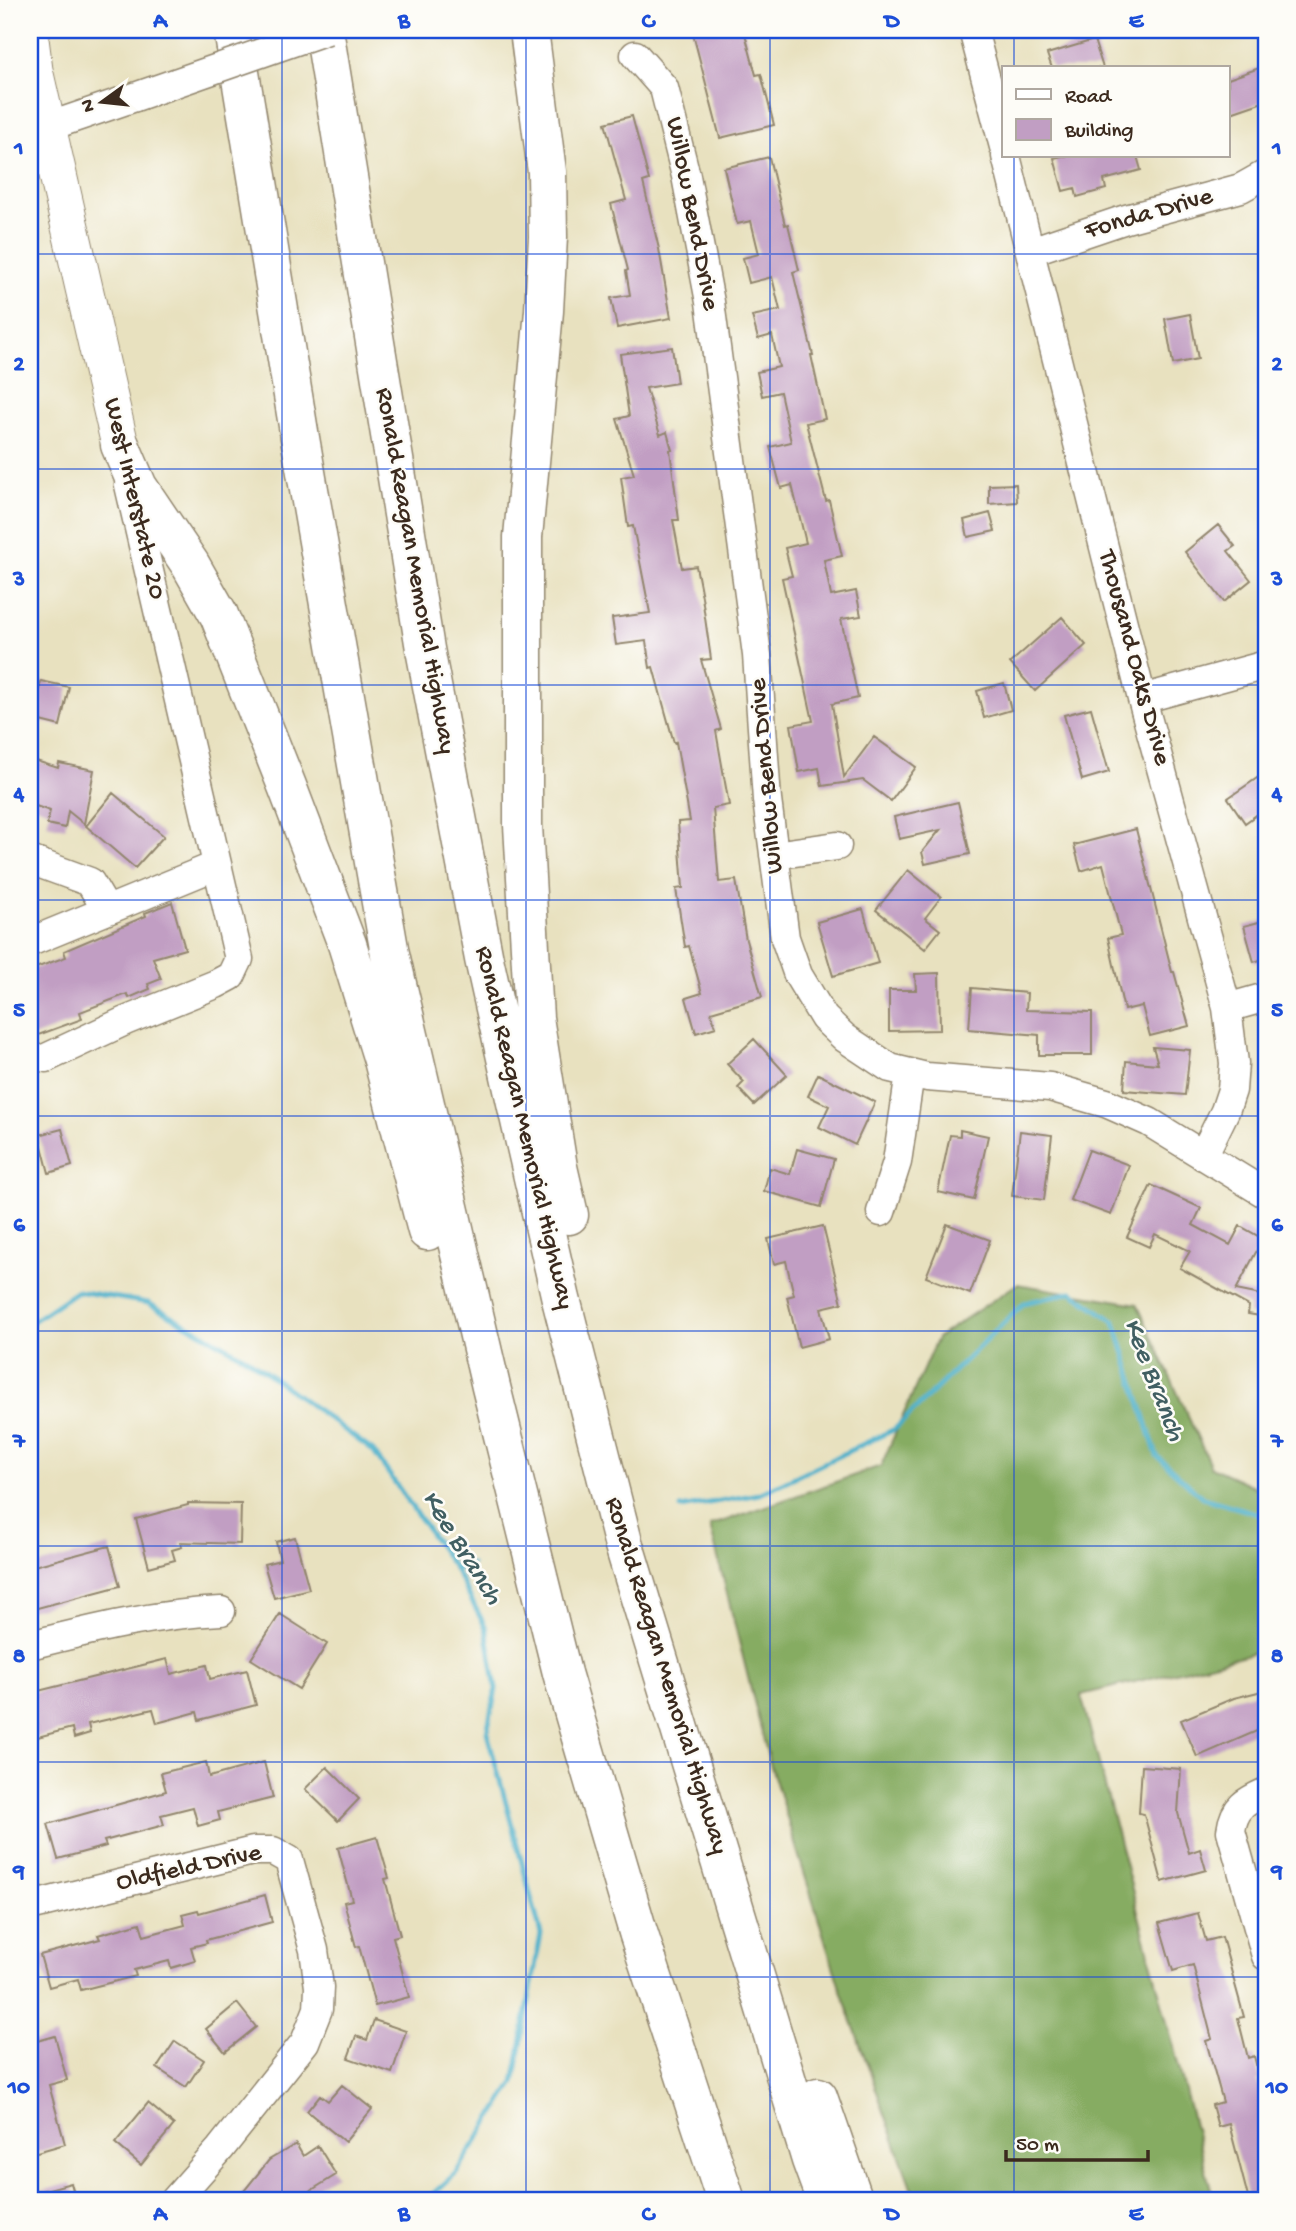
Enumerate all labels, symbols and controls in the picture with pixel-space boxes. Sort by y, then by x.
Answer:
text: A [152,9,168,36]
text: B [397,9,411,36]
text: C [642,9,657,36]
text: D [883,9,901,36]
text: E [1129,9,1145,36]
north arrow [66,66,136,136]
legend [1002,66,1230,158]
text: Road [1065,86,1113,111]
text: N [76,97,102,114]
street label: Willow Bend Drive [657,115,725,314]
text: Building [1064,120,1134,145]
text: 1 [13,136,24,163]
text: 1 [1271,136,1282,163]
street label: Fonda Drive [1080,182,1217,248]
text: 2 [13,352,25,379]
text: 2 [1271,352,1283,379]
street label: Ronald Reagan Memorial Highway [366,385,462,757]
street label: West Interstate 20 [95,395,171,603]
street label: Thousand Oaks Drive [1089,545,1177,770]
text: 3 [12,567,25,594]
text: 3 [1270,567,1283,594]
street label: Willow Bend Drive [744,676,792,875]
text: 4 [13,782,25,809]
text: 4 [1271,782,1283,809]
street label: Ronald Reagan Memorial Highway [466,944,580,1313]
text: 5 [13,998,25,1025]
text: 5 [1271,998,1283,1025]
text: 6 [13,1213,26,1240]
text: 6 [1271,1213,1284,1240]
water label: Kee Branch [1115,1314,1192,1447]
text: 7 [12,1429,26,1456]
text: 7 [1270,1429,1284,1456]
water label: Kee Branch [413,1485,510,1612]
street label: Ronald Reagan Memorial Highway [596,1494,734,1858]
text: 8 [13,1644,26,1671]
text: 8 [1271,1644,1284,1671]
street label: Oldfield Drive [114,1838,265,1899]
text: 9 [12,1859,25,1886]
text: 9 [1270,1859,1283,1886]
text: 10 [7,2075,30,2102]
text: 10 [1265,2075,1288,2102]
scale bar [1006,2119,1147,2163]
text: 50 m [1016,2134,1059,2159]
text: A [152,2202,168,2229]
text: B [397,2202,411,2229]
text: C [642,2202,657,2229]
text: D [883,2202,901,2229]
text: E [1129,2202,1145,2229]

